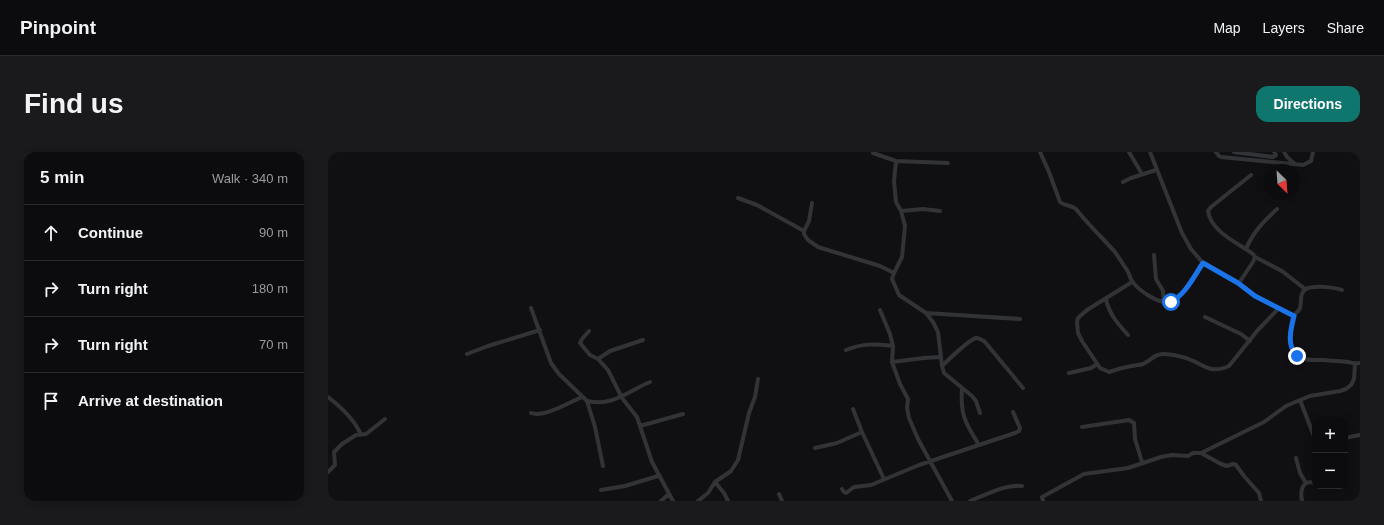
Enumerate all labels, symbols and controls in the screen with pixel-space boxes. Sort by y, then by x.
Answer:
text: Pinpoint [20,17,96,38]
text: Map [1213,20,1241,36]
text: Layers [1263,20,1305,36]
text: Share [1327,20,1364,36]
button: Directions [1256,86,1360,122]
text: Find us [24,88,124,119]
north arrow [1264,164,1300,200]
text: 5 min [40,168,84,187]
text: Walk · 340 m [212,171,288,186]
icon: ahead [40,222,62,244]
text: Continue [78,224,143,241]
text: 90 m [259,225,288,240]
icon: right [40,278,62,300]
text: Turn right [78,280,148,297]
text: 180 m [252,281,288,296]
route start [1162,293,1180,311]
icon: right [40,334,62,356]
text: Turn right [78,336,148,353]
text: 70 m [259,337,288,352]
route end [1288,347,1306,365]
icon: arrive [40,390,62,412]
text: Arrive at destination [78,392,223,409]
map controls [1312,417,1348,489]
button: + [1312,417,1348,453]
button: − [1312,453,1348,489]

